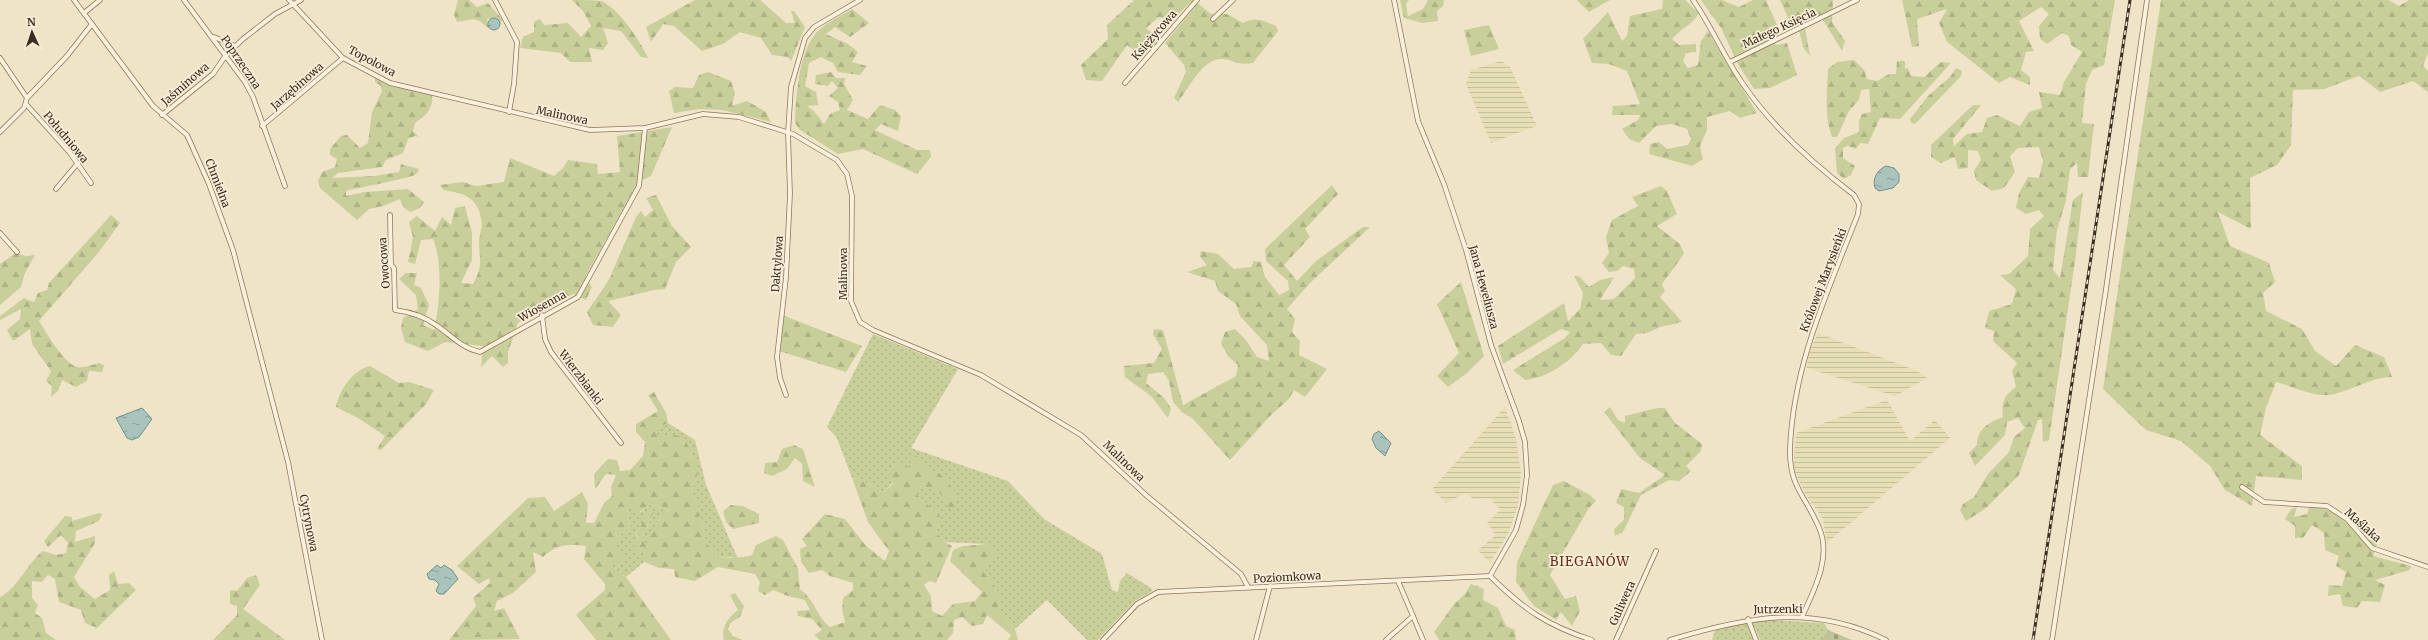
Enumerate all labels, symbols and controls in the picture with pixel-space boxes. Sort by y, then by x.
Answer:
street label: Małego Księcia [1740,5,1818,51]
street label: Księżycowa [1128,7,1180,63]
north arrow [12,12,52,52]
text: N [27,15,36,29]
street label: Poprzeczna [218,33,264,92]
street label: Topolowa [346,43,398,79]
street label: Jarzębinowa [267,59,326,113]
street label: Jaśminowa [158,60,212,109]
street label: Malinowa [535,103,589,127]
street label: Południowa [40,108,92,166]
street label: Chmielna [202,157,234,210]
street label: Królowej Marysieńki [1797,226,1849,334]
street label: Daktylowa [768,235,786,293]
street label: Owocowa [375,237,393,289]
street label: Jana Heweliusza [1466,243,1502,331]
street label: Malinowa [836,248,850,300]
street label: Wiosenna [515,287,568,325]
street label: Wierzbianki [555,346,606,407]
street label: Malinowa [1100,438,1148,484]
street label: Cytrynowa [297,493,321,553]
street label: Maślaka [2342,505,2384,545]
district label: BIEGANÓW [1550,552,1630,570]
street label: Poziomkowa [1253,568,1322,586]
street label: Guliwera [1606,578,1638,627]
street label: Jutrzenki [1752,602,1803,616]

